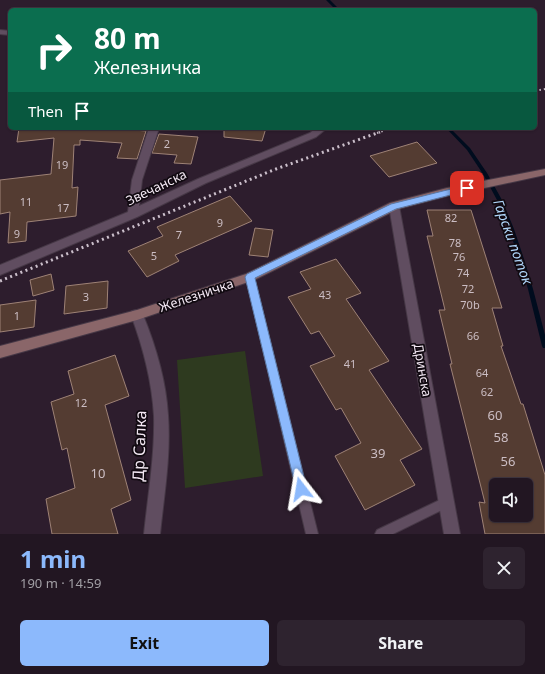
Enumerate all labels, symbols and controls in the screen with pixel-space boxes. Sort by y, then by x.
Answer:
text: 80 m [94,19,161,57]
icon: right [28,24,80,76]
text: Железничка [94,55,201,79]
icon: arrive [71,100,93,122]
text: Then [28,101,63,121]
house number: 2 [164,136,170,151]
house number: 19 [56,157,68,172]
street label: Звечанска [123,165,189,209]
pin [450,171,484,205]
icon: arrive [456,177,478,199]
house number: 11 [20,194,32,209]
water label: Гарски поток [489,197,538,288]
house number: 17 [57,200,69,215]
house number: 82 [445,210,457,225]
house number: 9 [217,215,223,230]
house number: 9 [14,226,20,241]
house number: 7 [176,227,182,242]
house number: 78 [449,235,461,250]
house number: 5 [151,248,157,263]
house number: 76 [453,249,465,264]
house number: 74 [457,265,470,280]
street label: Железничка [156,274,236,316]
house number: 72 [462,281,474,296]
house number: 43 [319,287,331,302]
house number: 3 [83,289,89,304]
house number: 70b [460,297,480,312]
house number: 1 [14,308,20,323]
house number: 66 [467,328,479,343]
street label: Дринска [409,342,437,398]
house number: 41 [344,356,356,371]
house number: 64 [476,365,489,380]
house number: 62 [481,384,493,399]
house number: 12 [75,395,87,410]
house number: 60 [488,406,502,424]
street label: Др Салка [127,410,151,482]
house number: 58 [494,428,508,446]
house number: 39 [371,444,385,462]
house number: 56 [501,452,515,470]
house number: 10 [91,464,105,482]
position arrow [280,468,322,510]
map controls [489,478,533,522]
button: sound [489,478,533,522]
text: 1 min [20,542,86,575]
button: close [483,547,525,589]
text: 190 m · 14:59 [20,574,101,592]
button: Exit [20,620,269,666]
button: Share [277,620,525,666]

